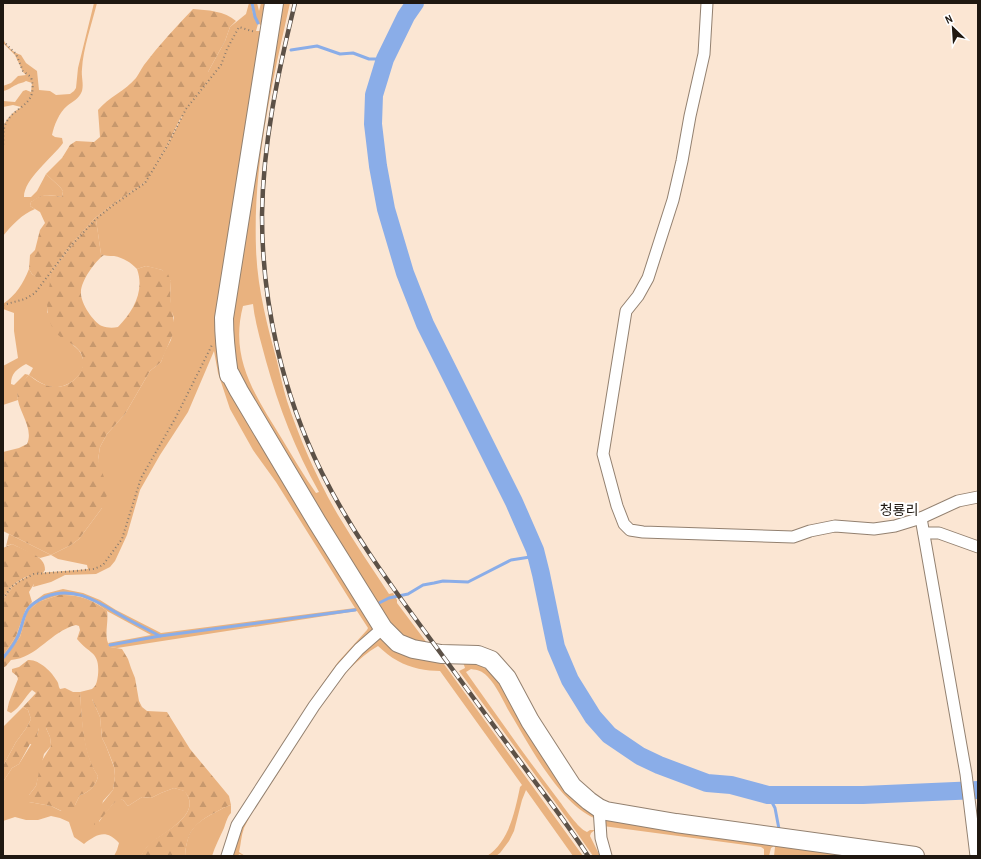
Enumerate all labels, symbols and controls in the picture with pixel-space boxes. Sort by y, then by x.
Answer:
north arrow [933,8,973,48]
text: N [943,11,955,27]
district label: 청룡리 [880,501,918,519]

